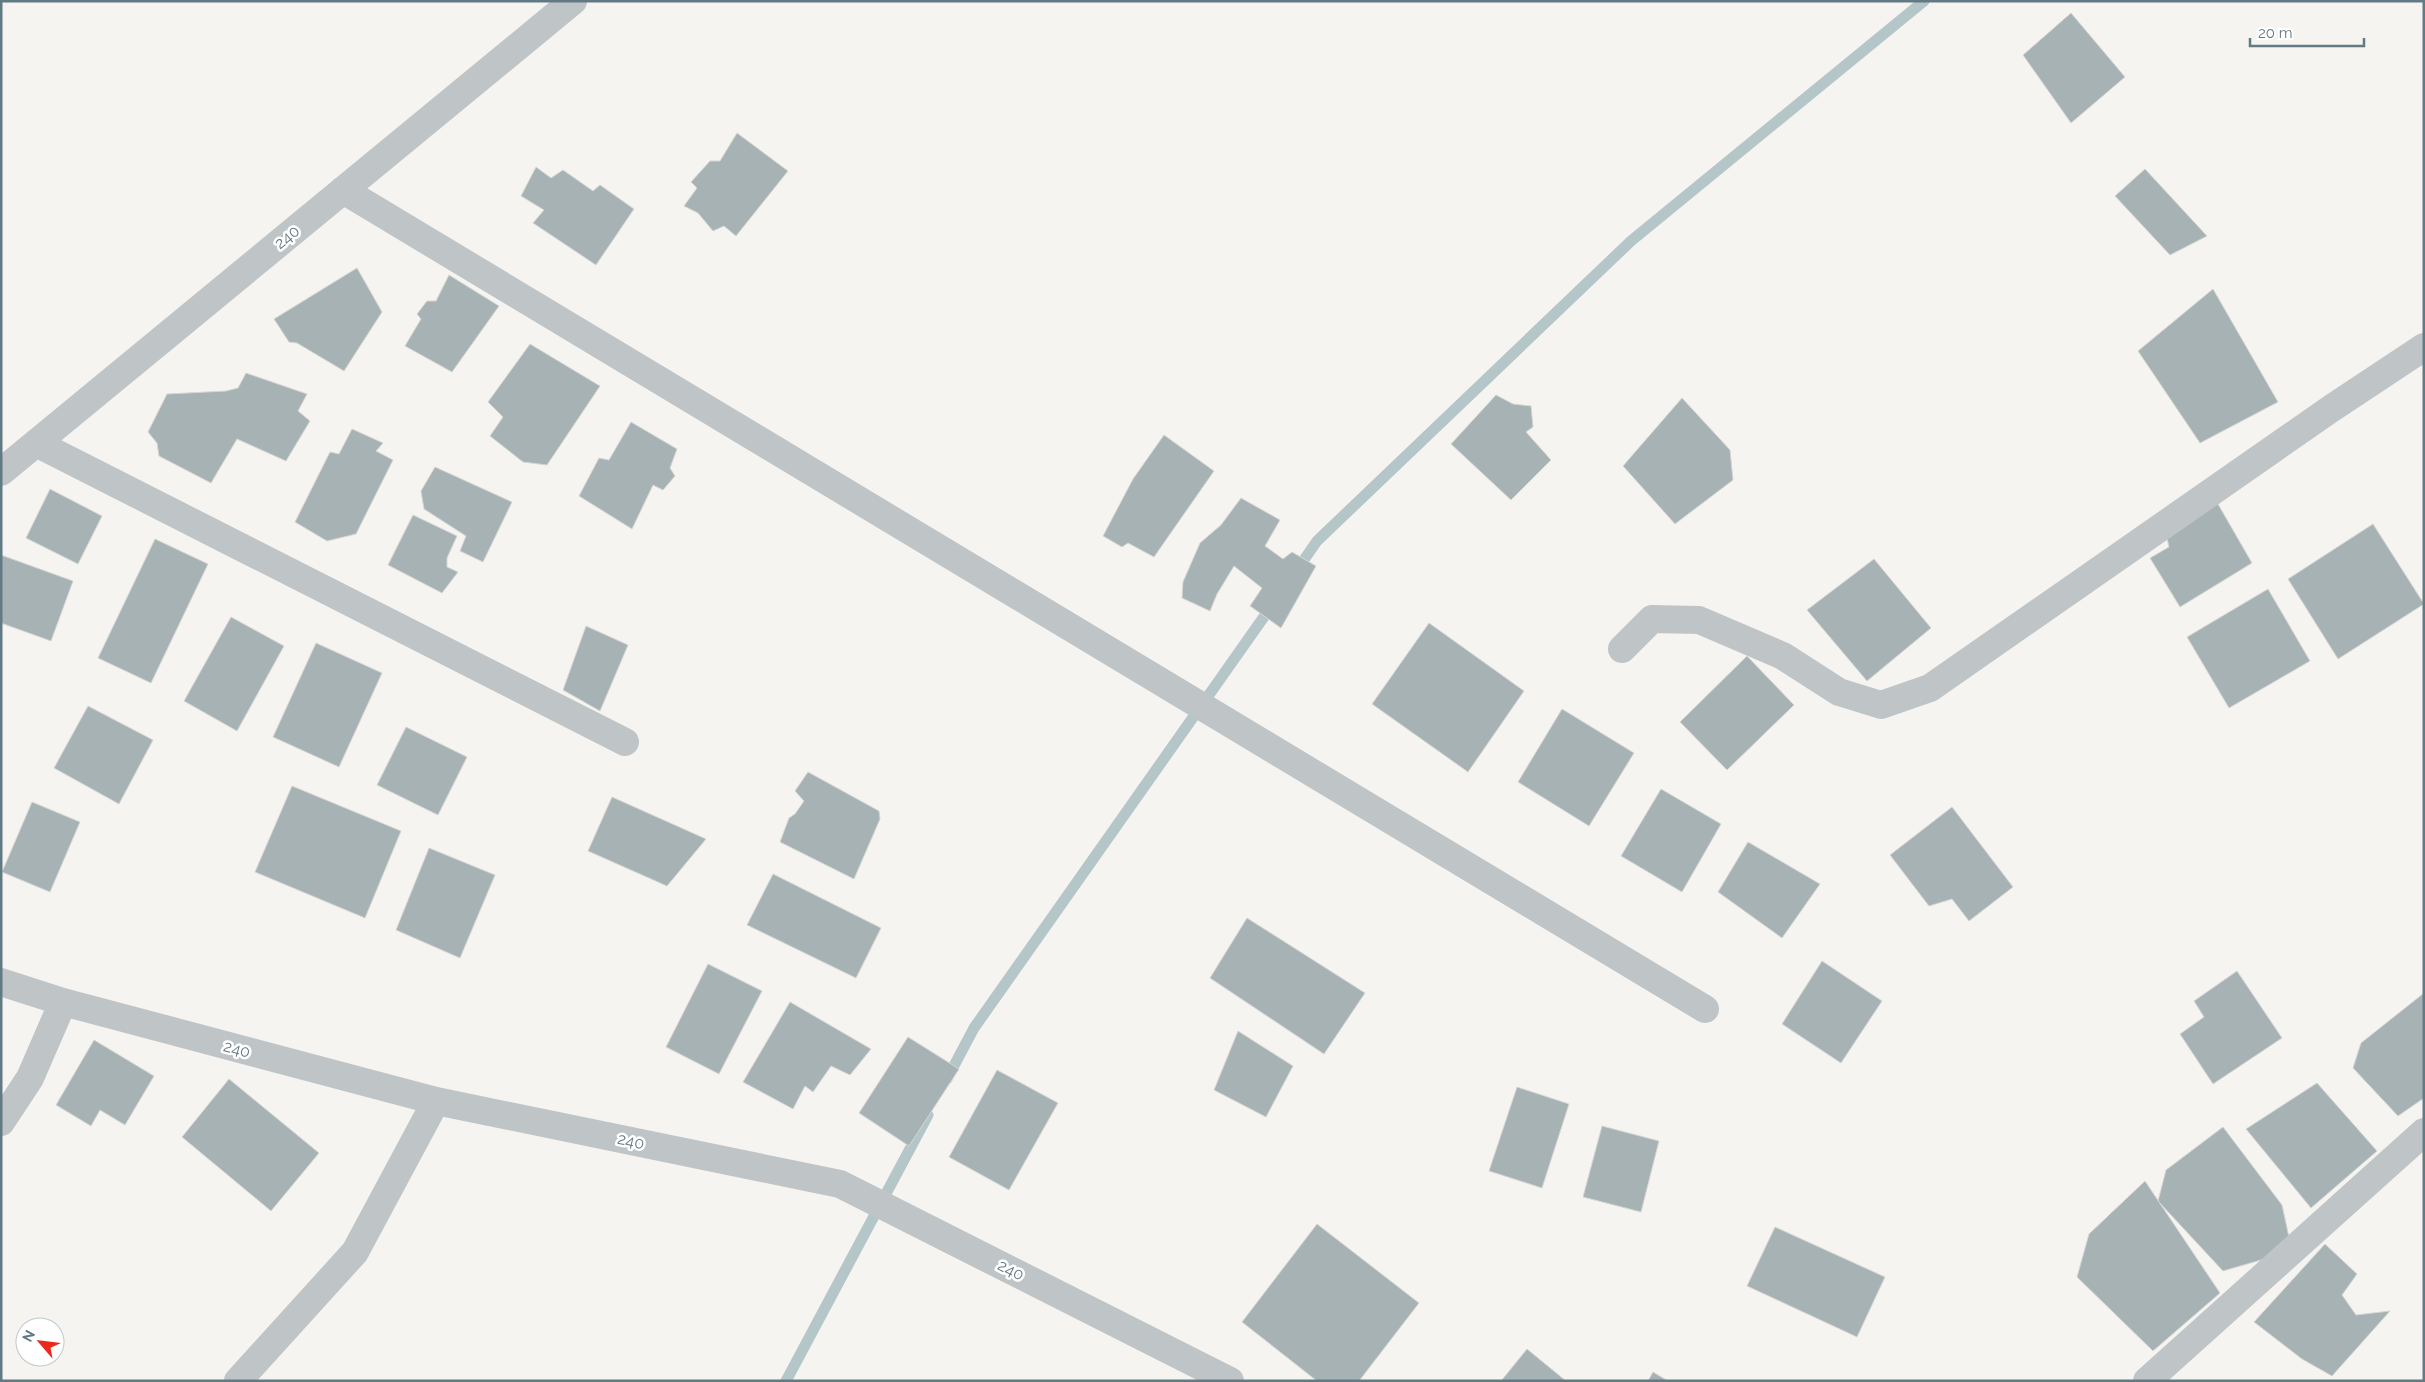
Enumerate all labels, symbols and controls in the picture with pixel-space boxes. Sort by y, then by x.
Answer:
scale bar [2250,15,2364,47]
text: 20 m [2258,24,2293,42]
street label: 240 [271,221,303,253]
street label: 240 [222,1036,252,1062]
street label: 240 [616,1129,646,1153]
street label: 240 [995,1255,1027,1285]
north arrow [15,1317,65,1367]
text: N [19,1327,38,1344]

